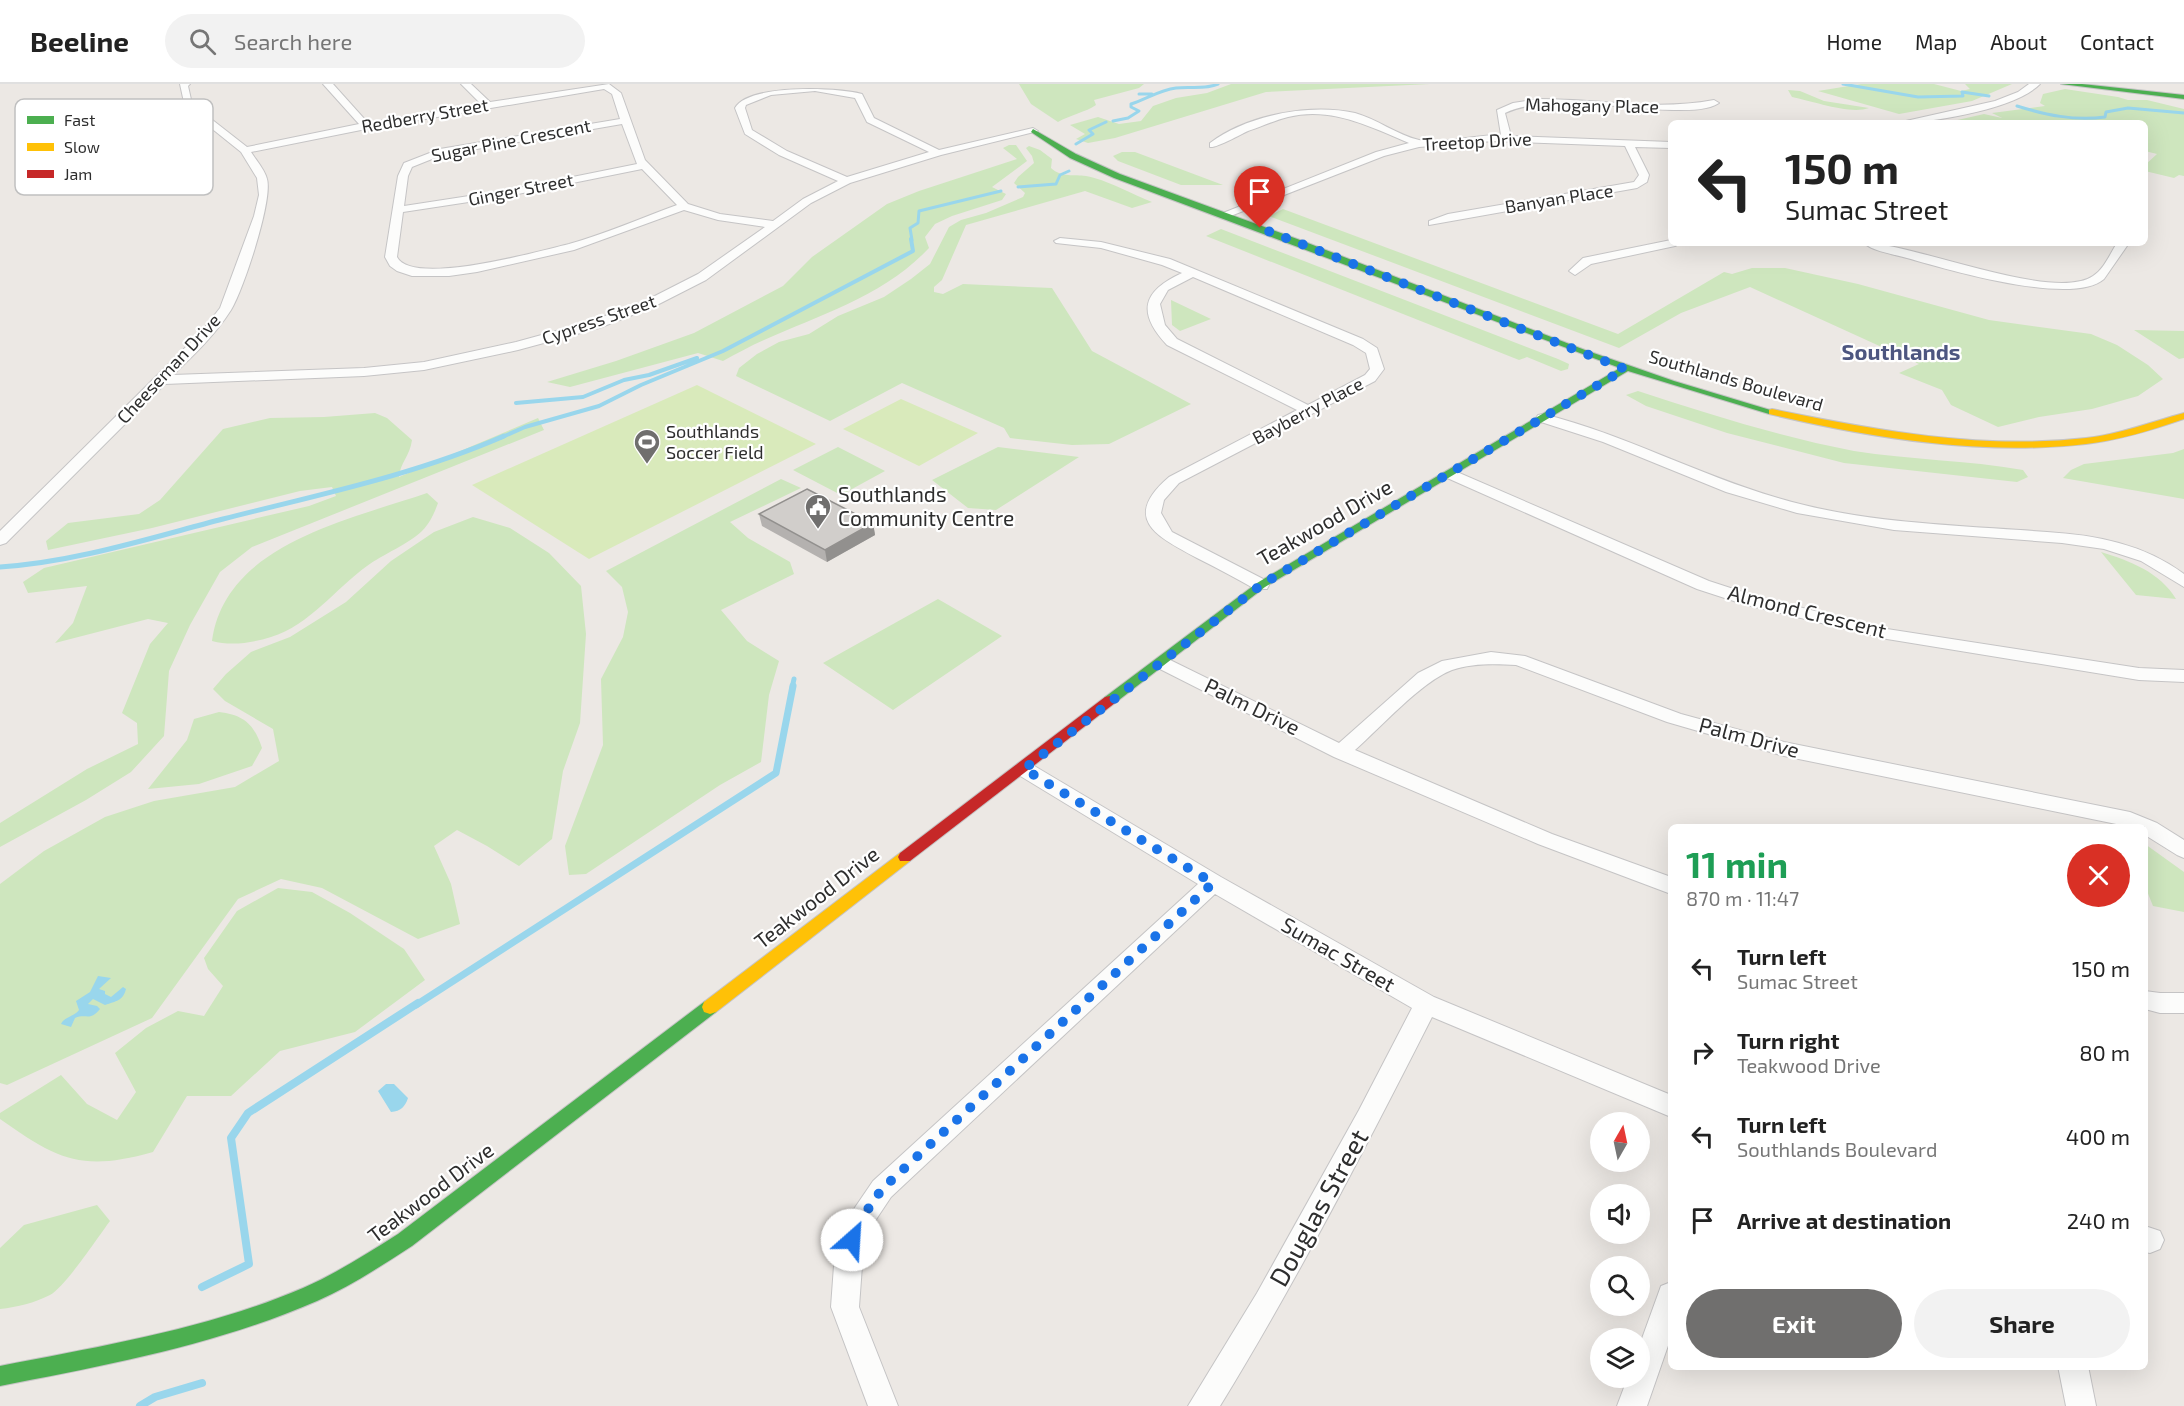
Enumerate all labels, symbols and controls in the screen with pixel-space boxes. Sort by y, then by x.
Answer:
search box [165,14,585,68]
text: Beeline [30,24,129,58]
icon: search [186,25,219,58]
text: Search here [234,28,352,54]
text: Home [1826,29,1882,54]
text: Map [1915,29,1957,54]
text: About [1990,29,2047,54]
text: Contact [2080,29,2154,54]
street label: Redberry Street [360,93,490,137]
street label: Mahogany Place [1525,93,1659,117]
legend [15,99,213,195]
text: Fast [64,110,95,129]
street label: Sugar Pine Crescent [429,114,593,166]
street label: Treetop Drive [1422,127,1532,155]
text: Slow [64,137,100,156]
text: 150 m [1785,142,1899,192]
icon: left [1686,144,1764,222]
text: Jam [64,164,92,183]
pin [1234,166,1285,228]
street label: Ginger Street [466,168,575,210]
icon: arrive [1243,175,1276,208]
street label: Banyan Place [1503,179,1615,217]
text: Sumac Street [1785,193,1948,225]
street label: Cypress Street [539,289,659,349]
street label: Cheeseman Drive [112,309,225,428]
district label: Southlands [1842,338,1960,364]
street label: Southlands Boulevard [1647,345,1826,415]
street label: Bayberry Place [1248,372,1367,449]
place label: Southlands Soccer Field [666,420,764,463]
sports icon: Southlands Soccer Field [632,427,662,465]
street label: Teakwood Drive [1253,473,1396,570]
place label: Southlands Community Centre [838,481,1014,530]
public building icon: Southlands Community Centre [803,492,833,530]
street label: Almond Crescent [1726,579,1889,642]
street label: Palm Drive [1201,672,1304,739]
street label: Palm Drive [1696,711,1802,762]
street label: Teakwood Drive [749,840,883,953]
text: 11 min [1686,842,1788,885]
button: close [2067,844,2130,907]
text: 870 m · 11:47 [1686,886,1799,910]
street label: Sumac Street [1278,911,1400,996]
text: Turn left [1737,943,1826,969]
icon: left [1686,952,1719,985]
text: 150 m [2072,955,2130,981]
text: Sumac Street [1737,969,1858,993]
text: Turn right [1737,1027,1839,1053]
icon: right [1686,1036,1719,1069]
text: 80 m [2079,1039,2130,1065]
text: Teakwood Drive [1737,1053,1881,1077]
text: Turn left [1737,1111,1826,1137]
north arrow [1590,1112,1650,1172]
map controls [1590,1112,1650,1388]
icon: left [1686,1120,1719,1153]
street label: Douglas Street [1262,1123,1374,1291]
text: 400 m [2066,1123,2130,1149]
street label: Teakwood Drive [362,1136,498,1247]
text: Southlands Boulevard [1737,1137,1937,1161]
button: sound [1590,1184,1650,1244]
icon: arrive [1686,1204,1719,1237]
text: Arrive at destination [1737,1207,1951,1233]
text: 240 m [2067,1207,2130,1233]
position arrow [820,1208,884,1272]
button: search [1590,1256,1650,1316]
button: Exit [1686,1289,1902,1358]
button: Share [1914,1289,2130,1358]
button: layers [1590,1328,1650,1388]

